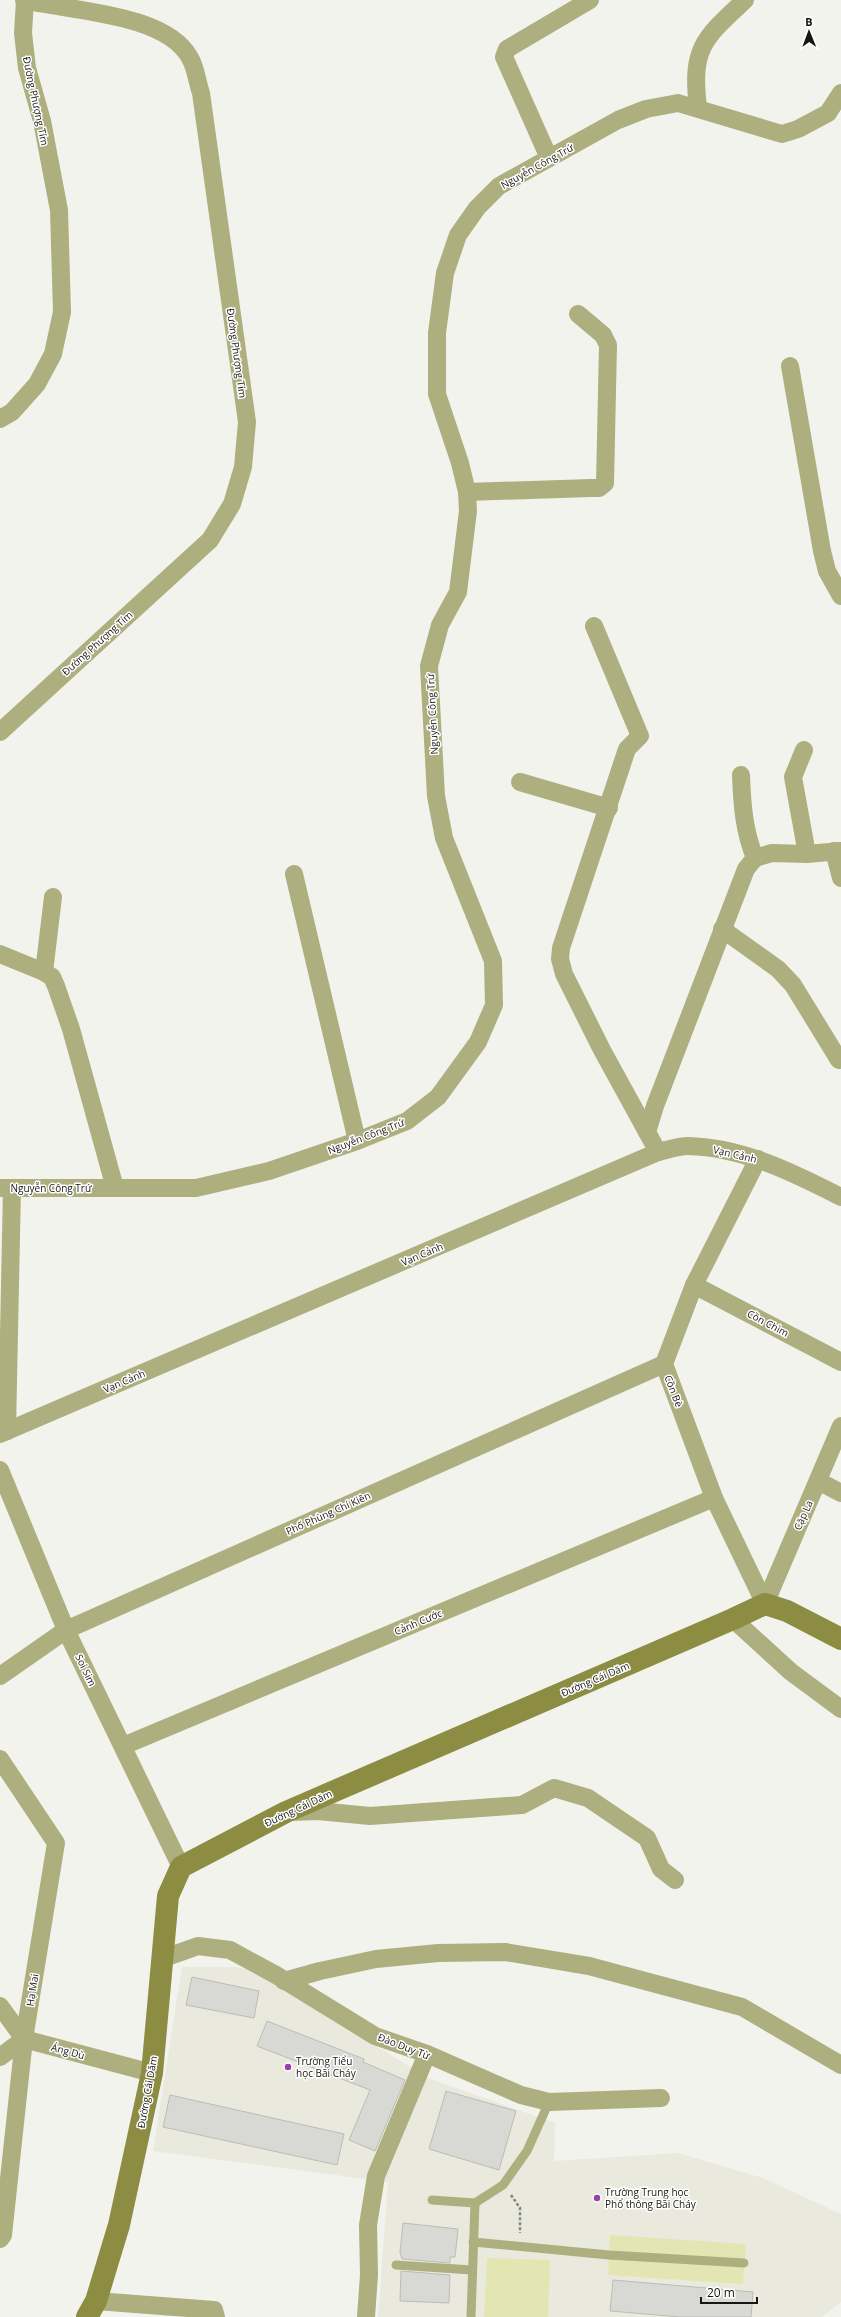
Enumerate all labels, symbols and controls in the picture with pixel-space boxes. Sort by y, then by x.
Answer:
north arrow [789,12,829,52]
text: B [805,14,813,29]
street label: Đường Phượng Tím [20,55,52,147]
street label: Nguyễn Công Trứ [498,140,576,192]
street label: Đường Phượng Tím [224,307,250,399]
street label: Đường Phượng Tím [59,608,135,678]
street label: Nguyễn Công Trứ [423,673,441,755]
street label: Nguyễn Công Trứ [326,1115,407,1157]
street label: Vạn Cảnh [712,1142,758,1166]
street label: Nguyễn Công Trứ [10,1181,92,1195]
street label: Vạn Cảnh [399,1239,445,1269]
street label: Cồn Chìm [745,1306,791,1340]
street label: Vạn Cảnh [101,1366,147,1396]
street label: Cồn Bè [662,1373,687,1409]
street label: Phố Phùng Chí Kiên [284,1488,372,1538]
street label: Cặp La [790,1498,816,1532]
street label: Cảnh Cước [392,1606,444,1638]
street label: Soi Sim [72,1652,100,1688]
street label: Đường Cái Dăm [559,1658,631,1700]
street label: Đường Cái Dăm [262,1786,334,1830]
street label: Hạ Mai [23,1973,41,2007]
street label: Đào Duy Từ [376,2030,432,2062]
street label: Áng Dù [50,2040,86,2062]
place label: Trường Tiểu học Bãi Cháy [296,2054,357,2080]
street label: Đường Cái Dăm [134,2055,160,2129]
marker: Trường Tiểu học Bãi Cháy [283,2062,293,2072]
place label: Trường Trung học Phổ thông Bãi Cháy [605,2185,697,2211]
marker: Trường Trung học Phổ thông Bãi Cháy [592,2193,602,2203]
scale bar [701,2279,757,2305]
text: 20 m [707,2284,735,2301]

